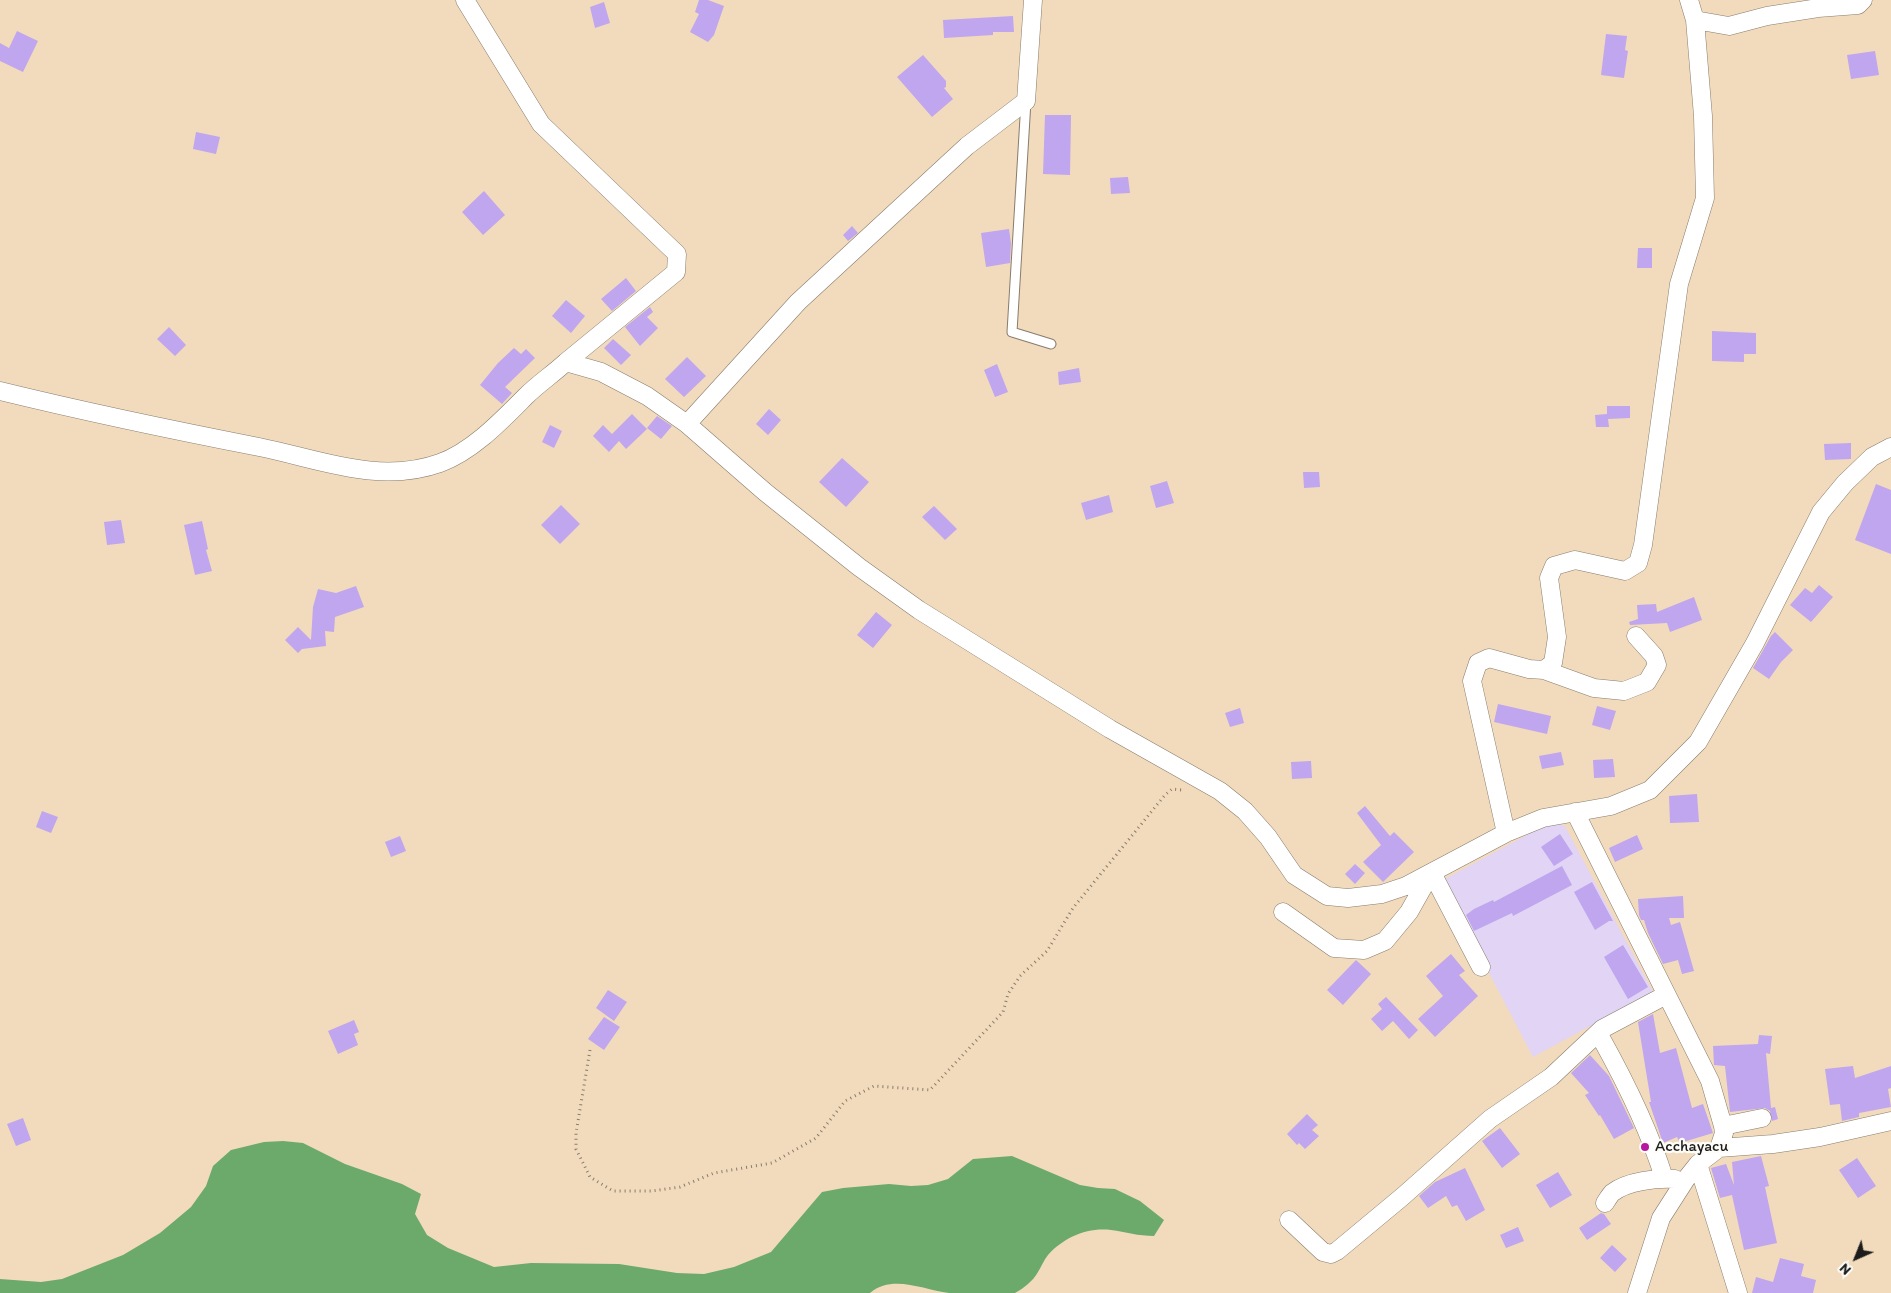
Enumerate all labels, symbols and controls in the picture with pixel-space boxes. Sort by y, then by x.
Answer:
place label: Acchayacu [1655,1137,1728,1157]
marker: Acchayacu [1639,1141,1651,1153]
north arrow [1831,1233,1881,1283]
text: N [1836,1260,1855,1279]

